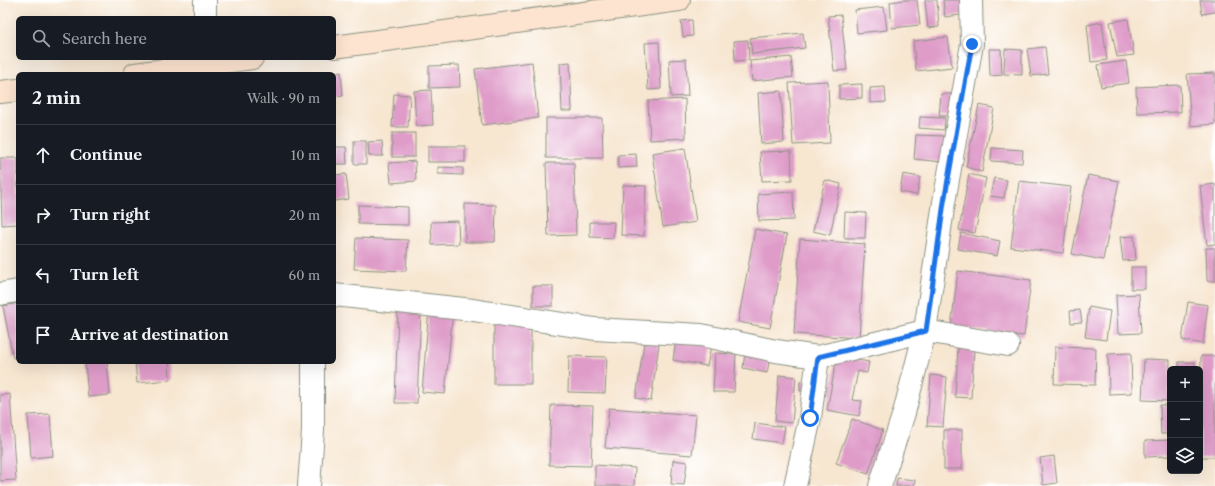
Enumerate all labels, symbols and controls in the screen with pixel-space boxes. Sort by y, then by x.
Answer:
search box [16,16,336,60]
icon: search [30,27,52,49]
text: Search here [62,29,147,48]
route end [963,35,981,53]
text: 2 min [32,88,81,108]
text: Walk · 90 m [247,90,320,106]
icon: ahead [32,144,54,166]
text: Continue [70,145,142,164]
text: 10 m [291,147,320,163]
icon: right [32,204,54,226]
text: Turn right [70,205,150,224]
text: 20 m [289,207,320,223]
icon: left [32,264,54,286]
text: Turn left [70,265,139,284]
text: 60 m [289,267,320,283]
icon: arrive [32,324,54,346]
text: Arrive at destination [70,325,229,344]
map controls [1167,366,1203,474]
button: + [1167,366,1203,402]
button: − [1167,402,1203,438]
route start [801,409,819,427]
button: layers [1167,438,1203,474]

